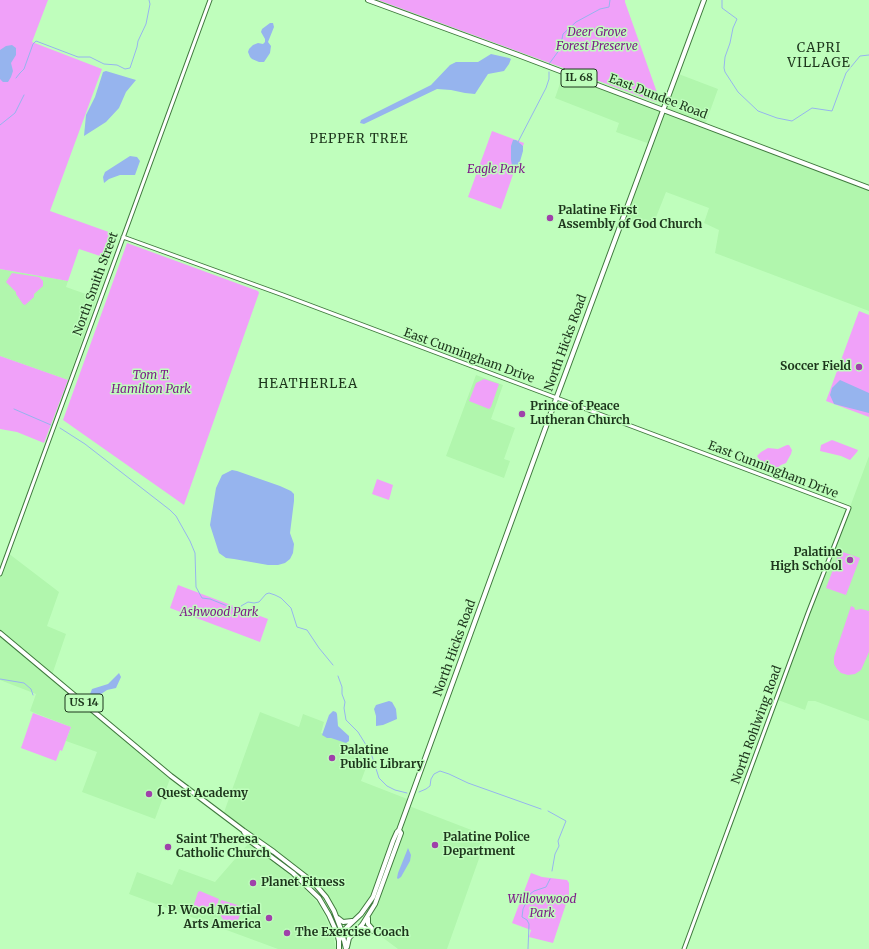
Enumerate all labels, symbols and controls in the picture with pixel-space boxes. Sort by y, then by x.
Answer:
park label: Deer Grove Forest Preserve [556,26,638,54]
district label: CAPRI VILLAGE [787,40,851,71]
road number: IL 68 [561,69,597,87]
street label: East Dundee Road [607,72,709,122]
district label: PEPPER TREE [310,131,408,147]
park label: Eagle Park [467,163,525,177]
place label: Palatine First Assembly of God Church [558,204,702,232]
marker: Palatine First Assembly of God Church [545,213,555,223]
street label: North Smith Street [71,230,121,338]
street label: North Hicks Road [542,293,590,393]
street label: East Cunningham Drive [402,326,536,386]
place label: Soccer Field [780,360,851,374]
marker: Soccer Field [854,362,864,372]
park label: Tom T. Hamilton Park [111,369,191,397]
district label: HEATHERLEA [258,376,358,392]
place label: Prince of Peace Lutheran Church [530,400,630,428]
marker: Prince of Peace Lutheran Church [517,409,527,419]
street label: East Cunningham Drive [706,439,840,501]
place label: Palatine High School [770,546,842,574]
marker: Palatine High School [845,555,855,565]
street label: North Hicks Road [431,598,479,698]
park label: Ashwood Park [180,606,258,620]
street label: North Rohlwing Road [729,664,785,786]
road number: US 14 [65,694,103,712]
place label: Palatine Public Library [340,744,424,772]
marker: Palatine Public Library [327,753,337,763]
place label: Quest Academy [157,787,248,801]
marker: Quest Academy [144,789,154,799]
place label: Palatine Police Department [443,831,530,859]
place label: Saint Theresa Catholic Church [176,833,270,861]
marker: Palatine Police Department [430,840,440,850]
marker: Saint Theresa Catholic Church [163,842,173,852]
place label: Planet Fitness [261,876,345,890]
marker: Planet Fitness [248,878,258,888]
park label: Willowwood Park [508,893,576,921]
place label: J. P. Wood Martial Arts America [157,904,261,932]
marker: J. P. Wood Martial Arts America [264,913,274,923]
place label: The Exercise Coach [295,926,409,940]
marker: The Exercise Coach [282,928,292,938]

